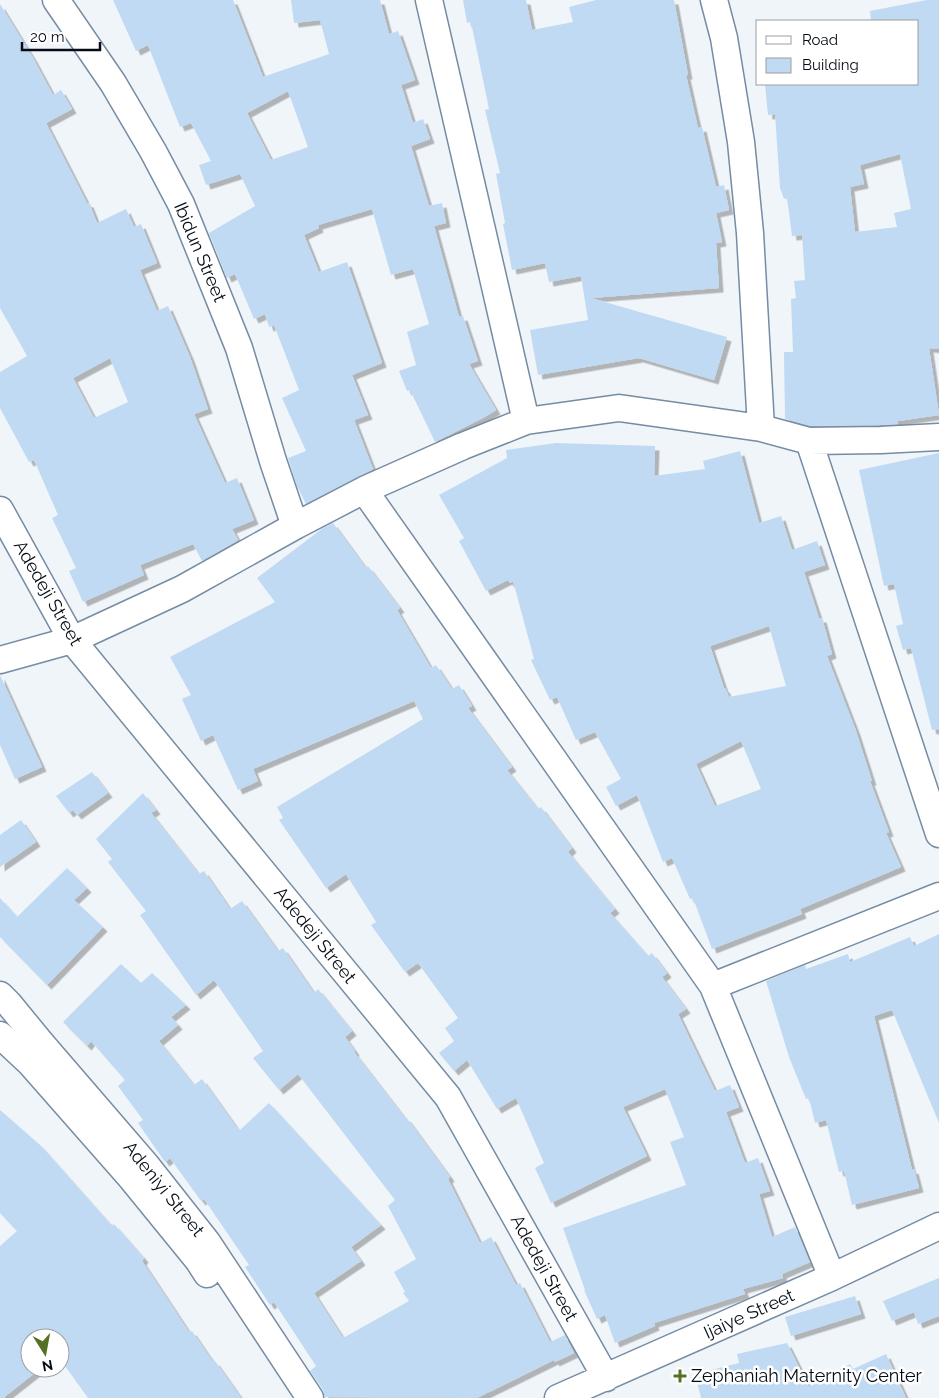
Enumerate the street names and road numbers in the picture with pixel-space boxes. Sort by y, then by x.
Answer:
street label: Ibidun Street [170,199,231,305]
street label: Adedeji Street [10,536,87,649]
street label: Adedeji Street [270,882,361,987]
street label: Adeniyi Street [120,1137,209,1240]
street label: Adedeji Street [507,1211,582,1324]
street label: Ijaiye Street [700,1284,797,1343]

